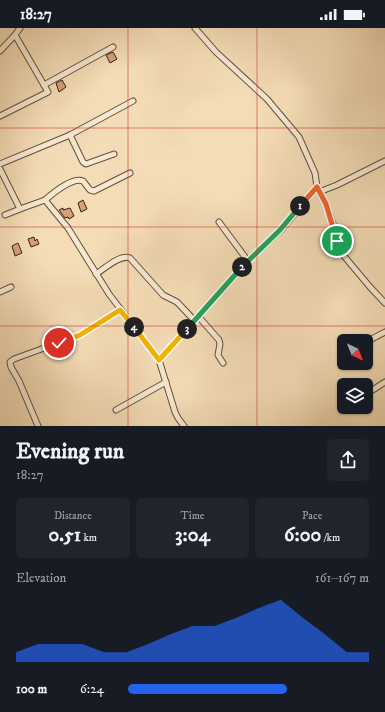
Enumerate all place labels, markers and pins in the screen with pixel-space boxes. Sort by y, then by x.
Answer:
pin: 1 [290,196,310,216]
pin [320,224,354,258]
pin: 2 [232,257,252,277]
pin: 4 [124,317,144,337]
pin: 3 [177,319,197,339]
pin [42,326,76,360]

